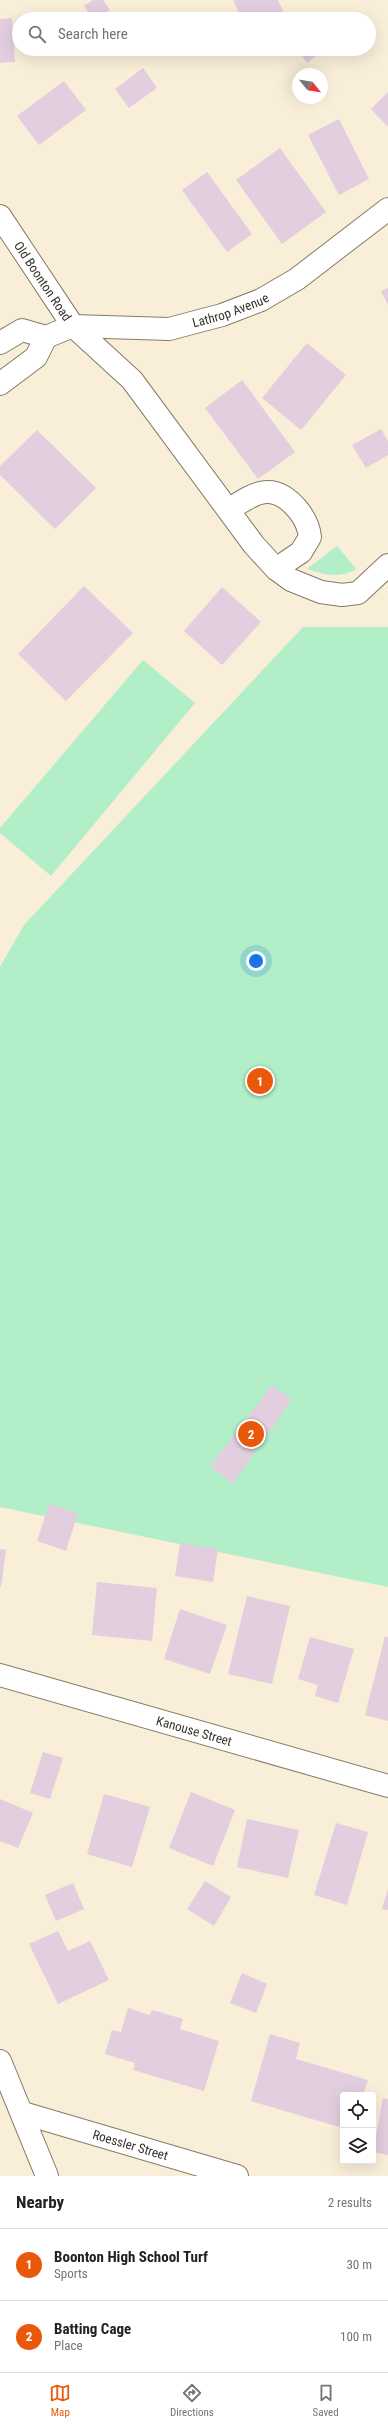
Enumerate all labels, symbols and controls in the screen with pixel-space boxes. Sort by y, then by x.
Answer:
search box [12,12,376,56]
icon: search [26,23,48,45]
text: Search here [58,25,128,43]
north arrow [292,68,328,104]
street label: Old Boonton Road [11,238,75,324]
street label: Lathrop Avenue [191,290,271,330]
your location [246,951,266,971]
pin: 1 [247,1066,273,1096]
pin: 2 [238,1419,264,1449]
street label: Kanouse Street [155,1713,234,1749]
map controls [340,2092,376,2164]
button: locate [340,2092,376,2128]
street label: Roessler Street [91,2126,170,2163]
button: layers [340,2128,376,2164]
text: Nearby [16,2192,64,2212]
text: 2 results [328,2195,372,2210]
text: Boonton High School Turf [54,2248,208,2266]
text: 1 [26,2257,32,2272]
text: 30 m [346,2257,372,2272]
text: Sports [54,2266,88,2281]
text: Batting Cage [54,2320,131,2338]
text: 2 [26,2329,32,2344]
text: 100 m [340,2329,372,2344]
text: Place [54,2338,83,2353]
tab: Map [49,2382,71,2419]
tab: Directions [170,2382,214,2419]
tab: Saved [313,2382,339,2419]

